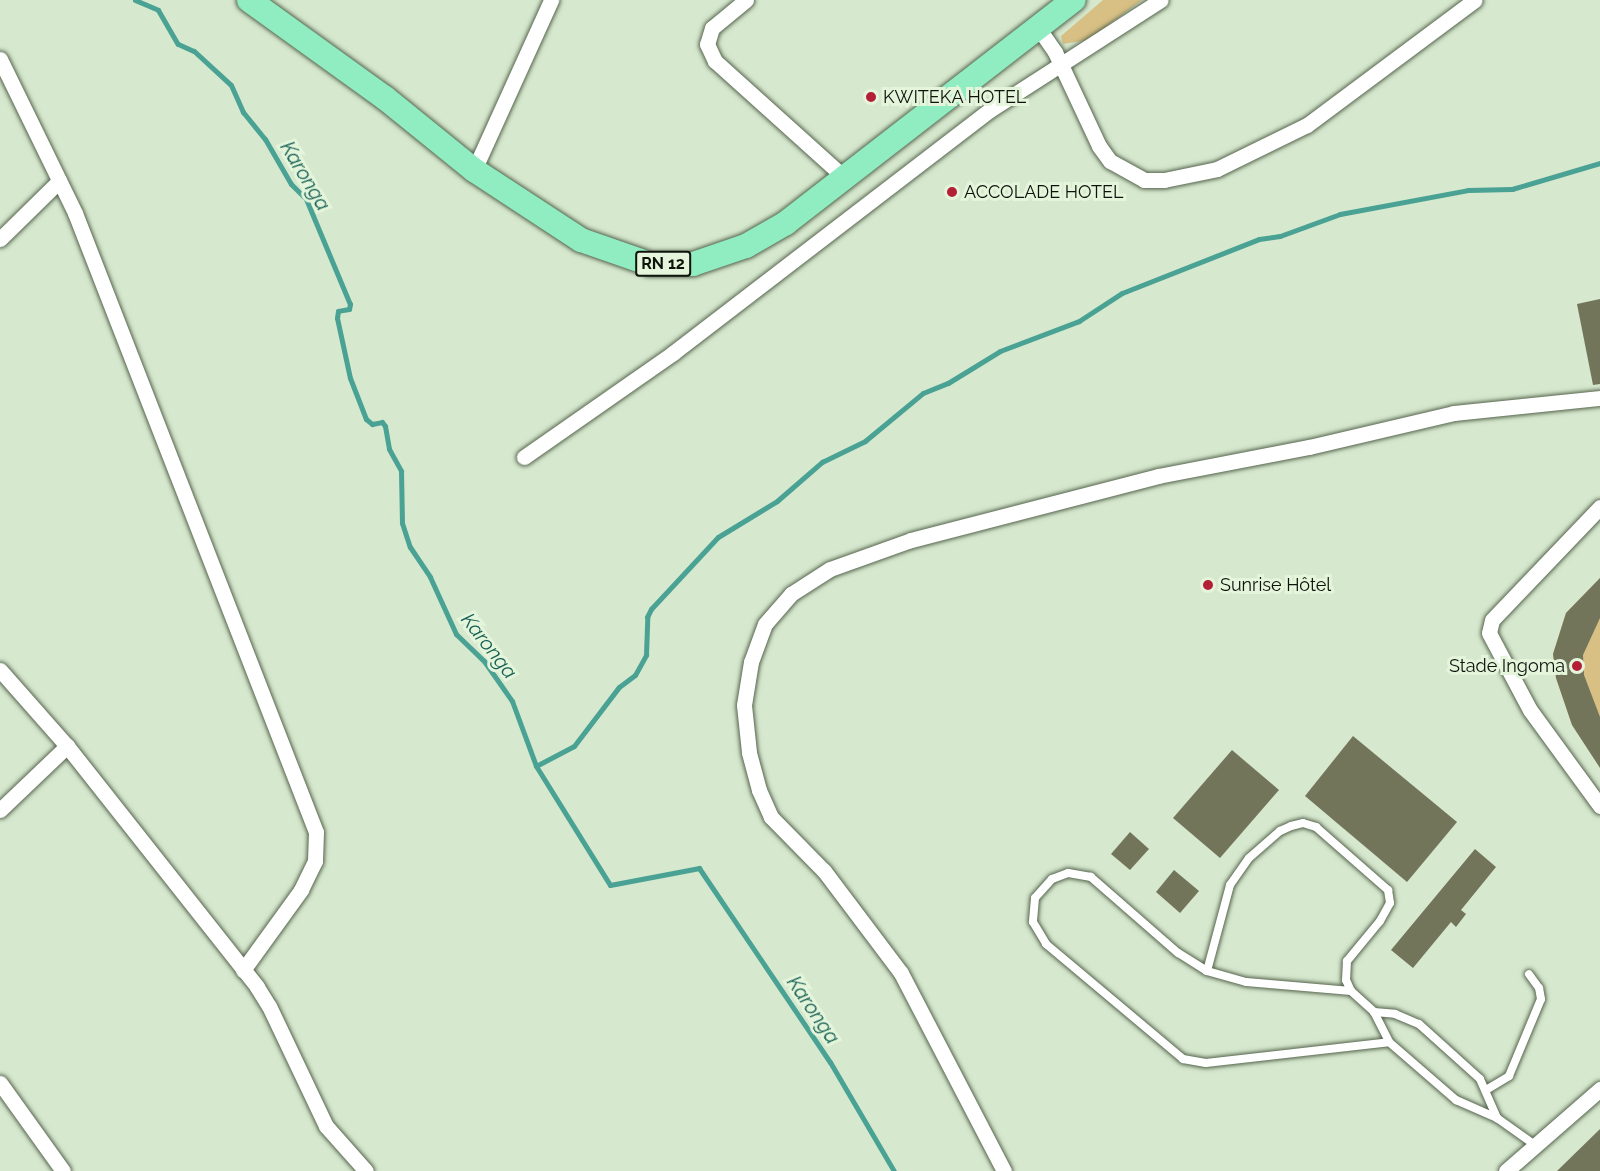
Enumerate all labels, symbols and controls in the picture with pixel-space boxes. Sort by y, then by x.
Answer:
place label: KWITEKA HOTEL [883,86,1027,108]
marker: KWITEKA HOTEL [864,90,878,104]
water label: Karonga [275,137,335,215]
place label: ACCOLADE HOTEL [964,181,1124,203]
marker: ACCOLADE HOTEL [945,185,959,199]
road number: RN 12 [634,251,692,277]
place label: Sunrise Hôtel [1220,574,1331,596]
marker: Sunrise Hôtel [1201,578,1215,592]
water label: Karonga [456,608,522,684]
place label: Stade Ingoma [1449,655,1565,677]
marker: Stade Ingoma [1570,659,1584,673]
water label: Karonga [782,972,844,1048]

